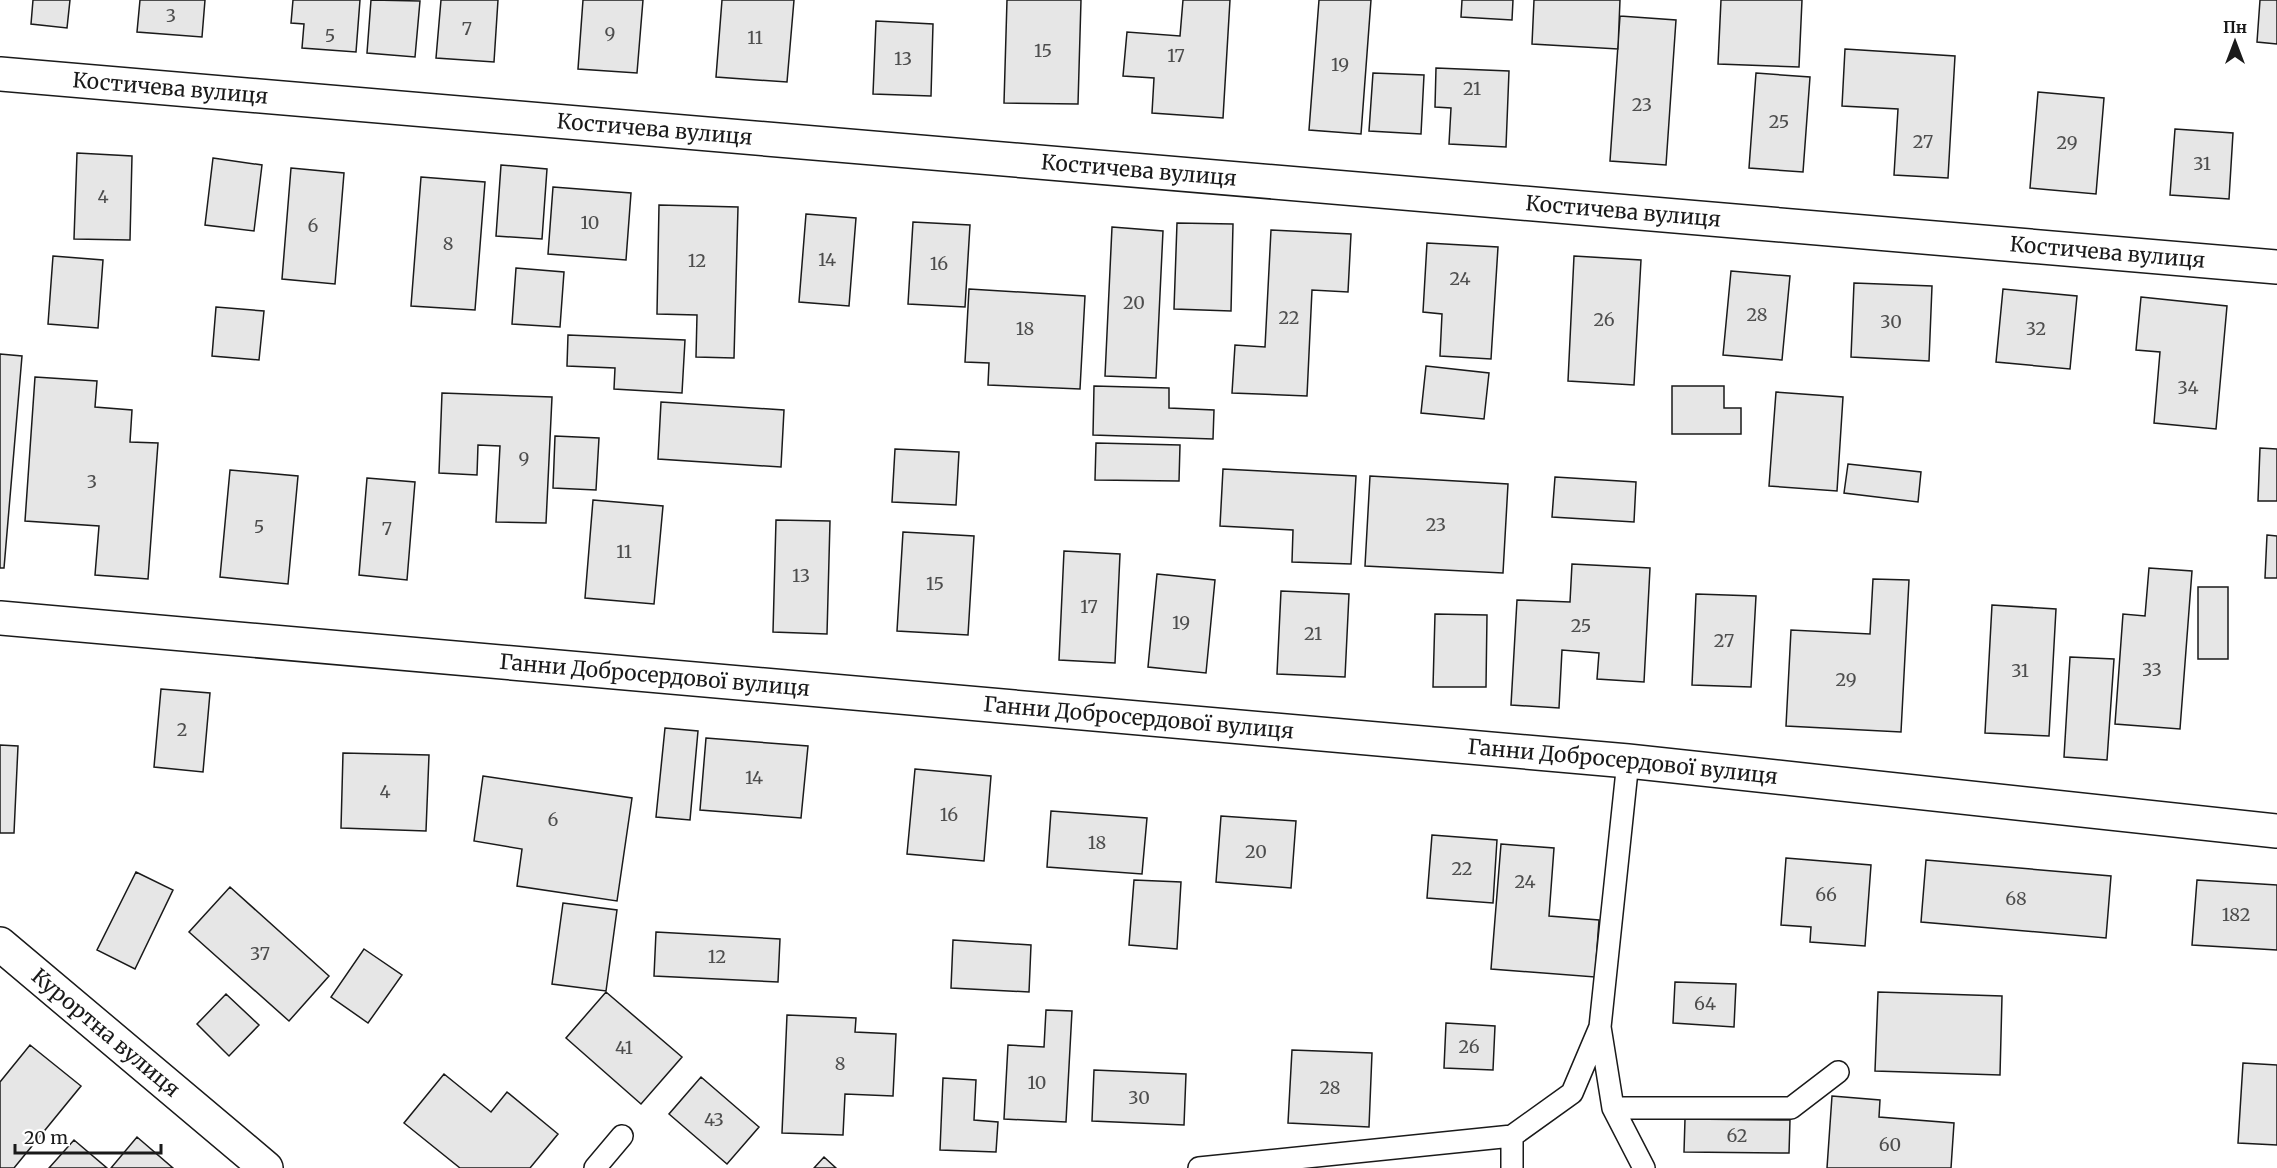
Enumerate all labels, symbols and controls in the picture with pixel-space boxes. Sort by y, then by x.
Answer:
house number: 3 [166,4,176,27]
north arrow [2205,12,2265,72]
house number: 7 [462,17,472,40]
text: Пн [2223,17,2247,37]
house number: 9 [605,22,615,45]
house number: 5 [325,24,335,47]
house number: 11 [747,26,763,49]
house number: 15 [1034,39,1052,62]
house number: 17 [1167,44,1185,67]
house number: 13 [894,47,912,70]
house number: 19 [1331,53,1349,76]
street label: Костичева вулиця [72,66,269,110]
house number: 21 [1463,77,1481,100]
house number: 23 [1632,93,1652,116]
street label: Костичева вулиця [556,107,754,151]
house number: 25 [1769,110,1789,133]
house number: 27 [1913,130,1933,153]
house number: 29 [2056,131,2078,154]
street label: Костичева вулиця [1040,148,1238,192]
house number: 31 [2193,152,2211,175]
house number: 4 [97,185,109,208]
street label: Костичева вулиця [1524,189,1722,233]
house number: 10 [581,211,599,234]
house number: 6 [308,214,319,237]
street label: Костичева вулиця [2009,230,2206,274]
house number: 8 [443,232,453,255]
house number: 14 [818,248,836,271]
house number: 12 [688,249,706,272]
house number: 16 [930,252,948,275]
house number: 24 [1449,267,1471,290]
house number: 20 [1123,291,1145,314]
house number: 28 [1746,303,1768,326]
house number: 22 [1278,306,1300,329]
house number: 26 [1593,308,1615,331]
house number: 30 [1880,310,1902,333]
house number: 18 [1016,317,1034,340]
house number: 32 [2026,317,2046,340]
house number: 34 [2177,376,2199,399]
house number: 9 [519,447,529,470]
house number: 3 [87,470,97,493]
house number: 23 [1426,513,1446,536]
house number: 5 [254,515,264,538]
house number: 7 [382,517,392,540]
house number: 11 [616,540,632,563]
house number: 13 [792,564,810,587]
house number: 15 [926,572,944,595]
house number: 17 [1080,595,1098,618]
house number: 19 [1172,611,1190,634]
house number: 25 [1571,614,1591,637]
house number: 21 [1304,622,1322,645]
house number: 27 [1714,629,1734,652]
street label: Ганни Добросердової вулиця [498,648,811,702]
house number: 33 [2142,658,2162,681]
house number: 31 [2011,659,2029,682]
house number: 29 [1835,668,1857,691]
street label: Ганни Добросердової вулиця [982,690,1295,745]
house number: 2 [177,718,187,741]
street label: Ганни Добросердової вулиця [1466,733,1779,790]
house number: 14 [745,766,763,789]
house number: 4 [379,780,391,803]
house number: 16 [940,803,958,826]
house number: 6 [548,808,559,831]
house number: 18 [1088,831,1106,854]
house number: 20 [1245,840,1267,863]
house number: 22 [1451,857,1473,880]
house number: 24 [1514,870,1536,893]
house number: 66 [1815,883,1837,906]
house number: 68 [2005,887,2027,910]
house number: 182 [2222,903,2250,926]
house number: 37 [250,942,270,965]
house number: 12 [708,945,726,968]
street label: Курортна вулиця [26,962,186,1103]
house number: 64 [1694,992,1716,1015]
house number: 26 [1458,1035,1480,1058]
house number: 41 [615,1036,633,1059]
house number: 8 [835,1052,845,1075]
house number: 10 [1028,1071,1046,1094]
house number: 28 [1319,1076,1341,1099]
house number: 30 [1128,1086,1150,1109]
house number: 43 [704,1108,724,1131]
scale bar [15,1117,160,1155]
house number: 62 [1727,1124,1747,1147]
text: 20 m [24,1126,68,1149]
house number: 60 [1879,1133,1901,1156]

